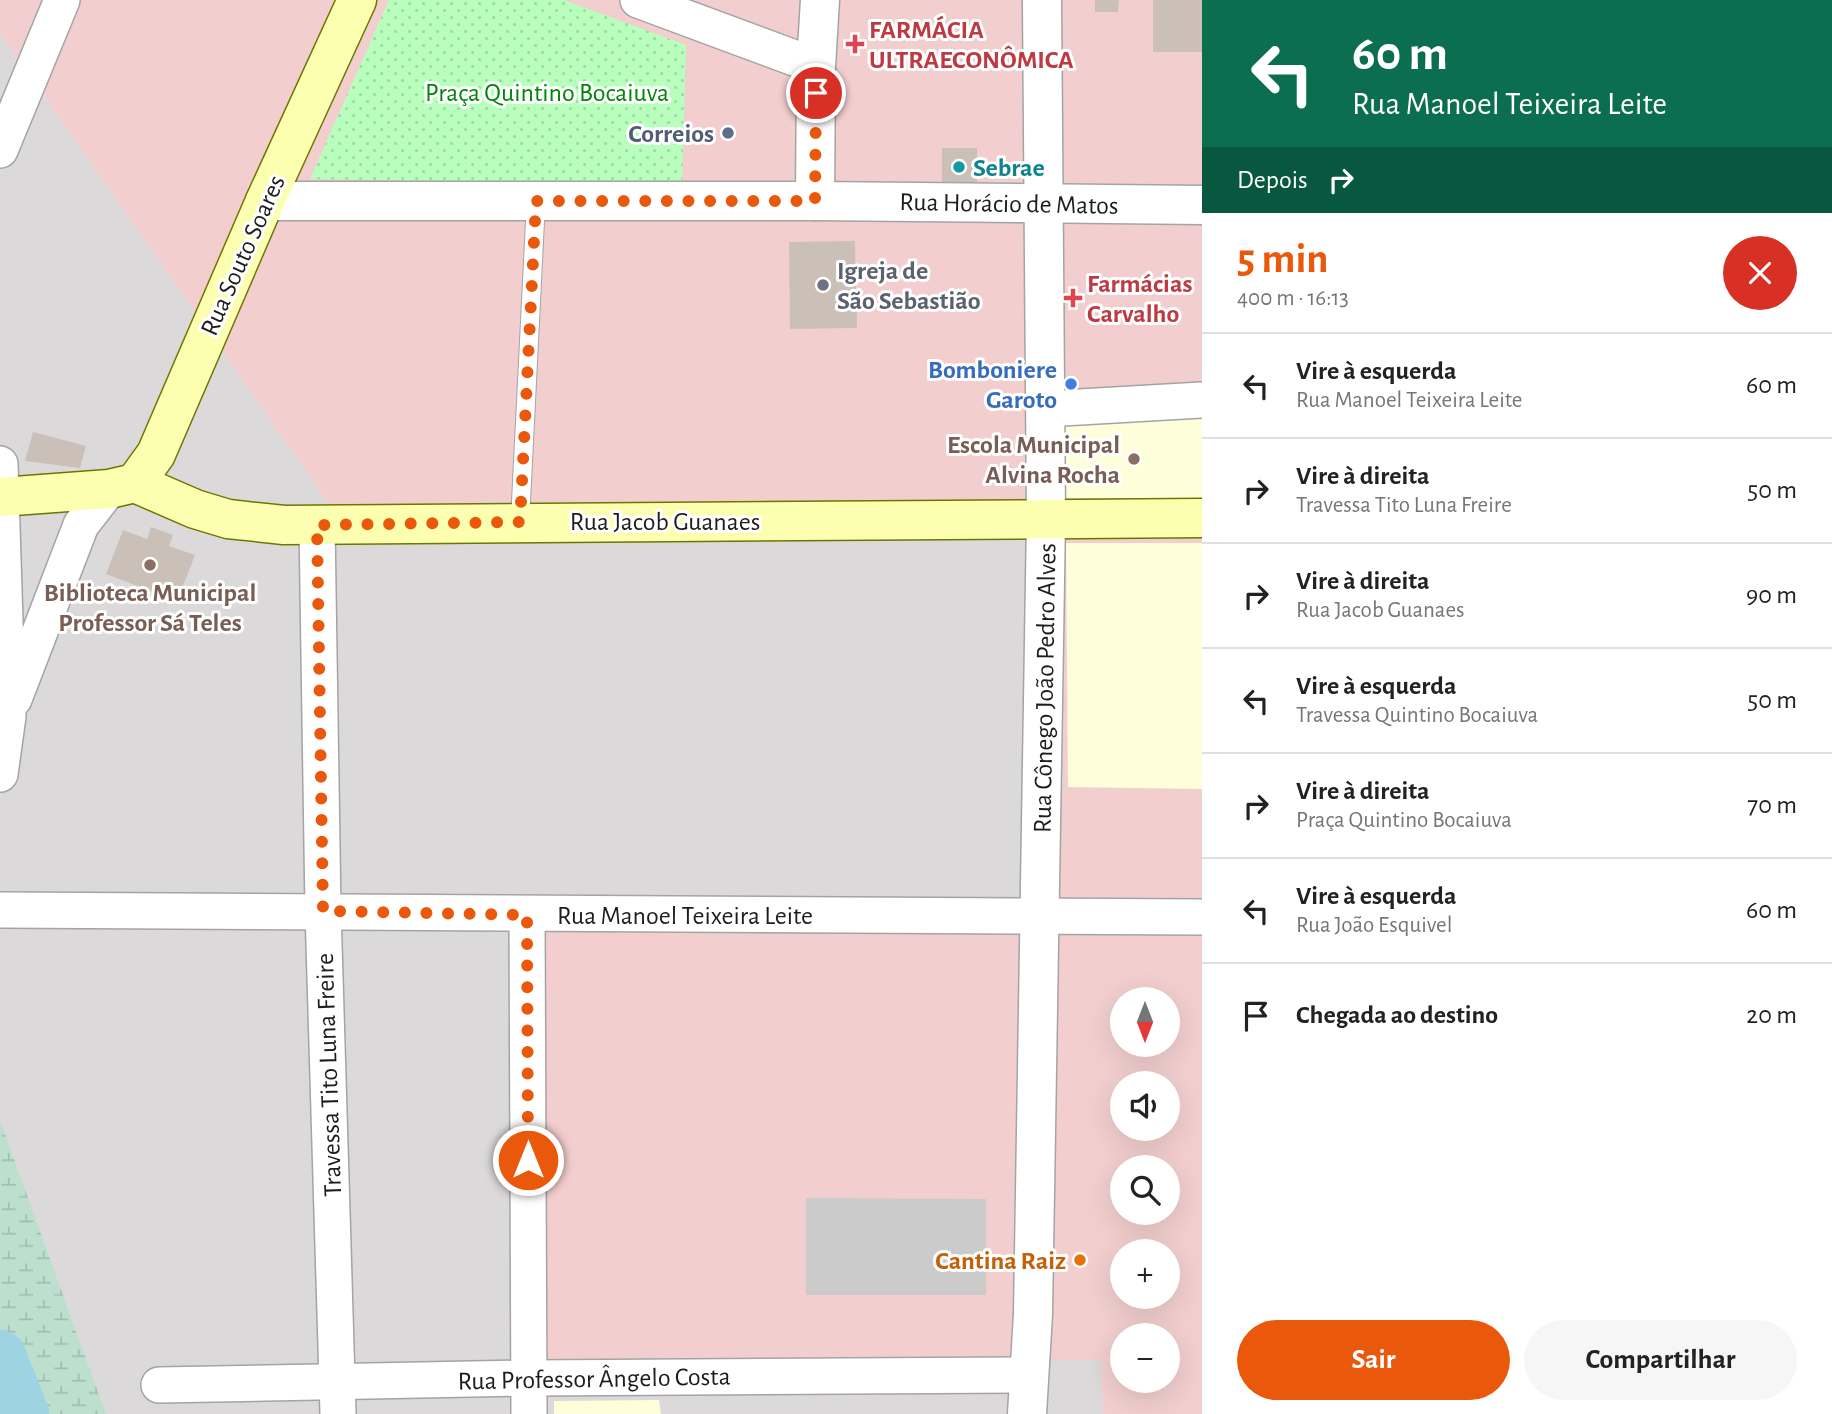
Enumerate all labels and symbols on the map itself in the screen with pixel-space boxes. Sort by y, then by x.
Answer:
place label: FARMÁCIA ULTRAECONÔMICA [869,15,1074,73]
marker: FARMÁCIA ULTRAECONÔMICA [847,36,863,52]
pin [786,63,846,123]
park label: Praça Quintino Bocaiuva [425,80,669,106]
place label: Correios [628,121,714,147]
marker: Correios [720,125,736,141]
place label: Sebrae [973,155,1045,181]
marker: Sebrae [951,159,967,175]
street label: Rua Souto Soares [196,171,290,339]
street label: Rua Horácio de Matos [899,189,1119,219]
place label: Igreja de São Sebastião [837,258,981,314]
place label: Farmácias Carvalho [1087,271,1192,327]
marker: Igreja de São Sebastião [815,277,831,293]
marker: Farmácias Carvalho [1065,290,1081,306]
place label: Bomboniere Garoto [928,357,1057,413]
marker: Bomboniere Garoto [1063,376,1079,392]
place label: Escola Municipal Alvina Rocha [947,432,1120,488]
marker: Escola Municipal Alvina Rocha [1126,451,1142,467]
street label: Rua Jacob Guanaes [570,509,760,535]
street label: Rua Cônego João Pedro Alves [1029,543,1061,833]
marker: Biblioteca Municipal Professor Sá Teles [142,557,158,573]
place label: Biblioteca Municipal Professor Sá Teles [44,580,256,636]
street label: Rua Manoel Teixeira Leite [557,903,813,929]
street label: Travessa Tito Luna Freire [312,953,346,1197]
north arrow [1110,987,1180,1057]
position arrow [491,1123,565,1197]
place label: Cantina Raiz [935,1248,1066,1274]
marker: Cantina Raiz [1072,1252,1088,1268]
street label: Rua Professor Ângelo Costa [457,1363,731,1394]

